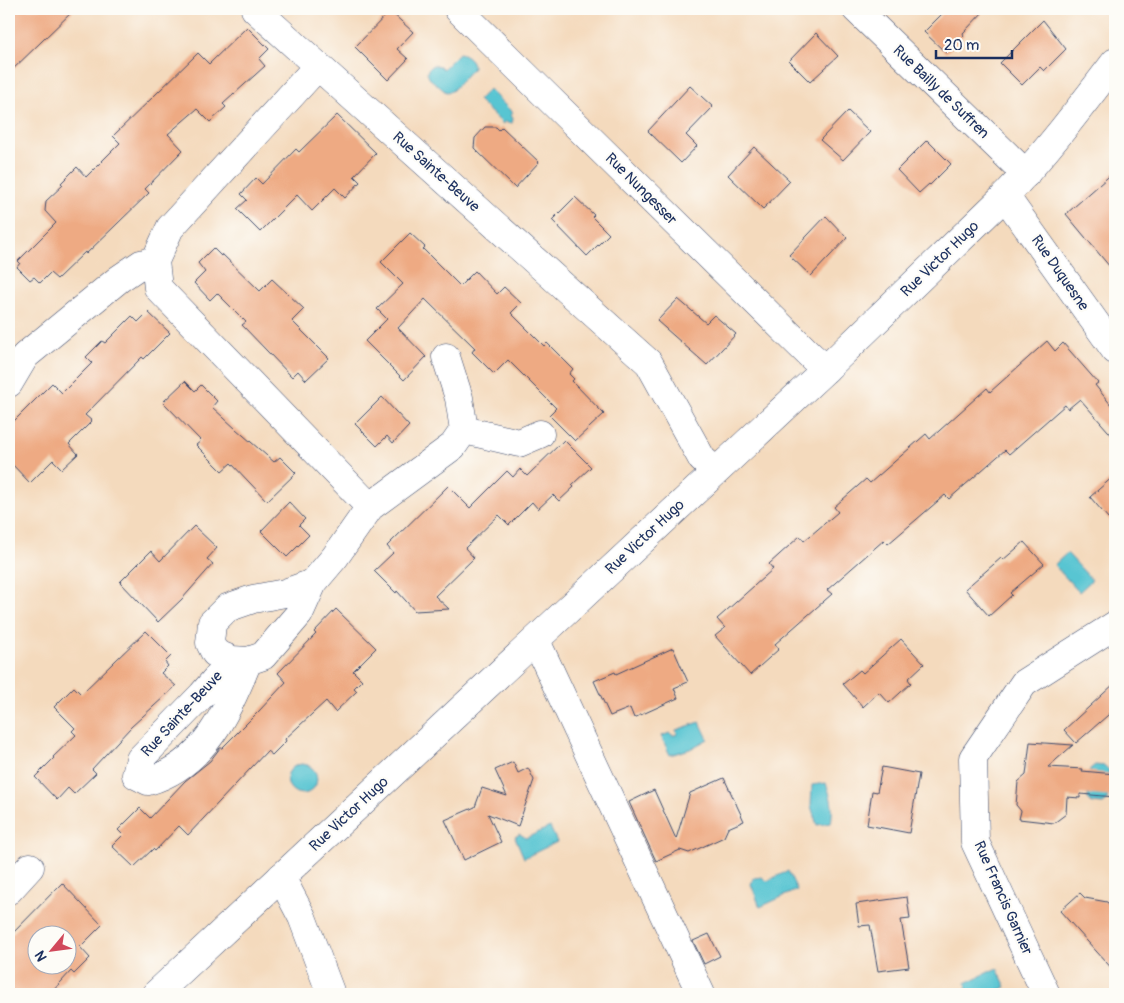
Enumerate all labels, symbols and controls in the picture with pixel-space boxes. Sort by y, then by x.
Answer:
scale bar [936,28,1013,60]
text: 20 m [944,36,979,55]
street label: Rue Bailly de Suffren [889,41,993,143]
street label: Rue Sainte-Beuve [388,128,484,217]
street label: Rue Nungesser [601,149,681,229]
street label: Rue Victor Hugo [897,217,983,301]
street label: Rue Duquesne [1027,231,1093,315]
street label: Rue Victor Hugo [601,495,689,579]
street label: Rue Sainte-Beuve [137,667,227,761]
street label: Rue Victor Hugo [305,772,393,856]
street label: Rue Francis Garnier [969,838,1037,959]
north arrow [28,926,78,976]
text: N [31,948,51,964]

